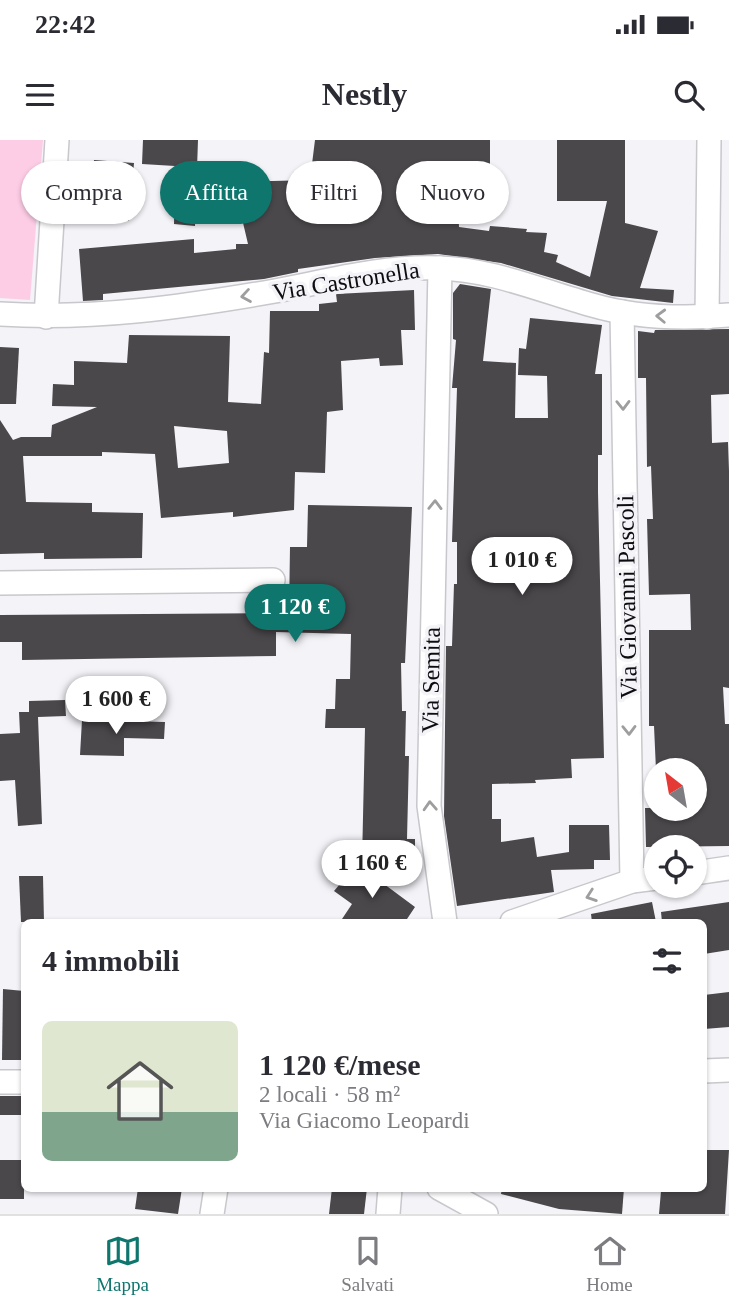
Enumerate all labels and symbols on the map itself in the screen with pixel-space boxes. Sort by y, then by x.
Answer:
street label: Via Castronella [271,256,422,305]
one-way arrow [240,288,252,303]
one-way arrow [655,308,666,324]
one-way arrow [616,400,631,411]
street label: Via Giovanni Pascoli [612,495,642,699]
one-way arrow [427,499,443,510]
pin: 1 010 € [457,538,587,597]
pin: 1 120 € [230,584,360,644]
street label: Via Semita [417,627,445,733]
pin: 1 600 € [51,676,181,736]
one-way arrow [622,725,637,736]
north arrow [644,758,707,821]
one-way arrow [423,800,438,811]
pin: 1 160 € [307,840,437,900]
one-way arrow [585,887,597,902]

